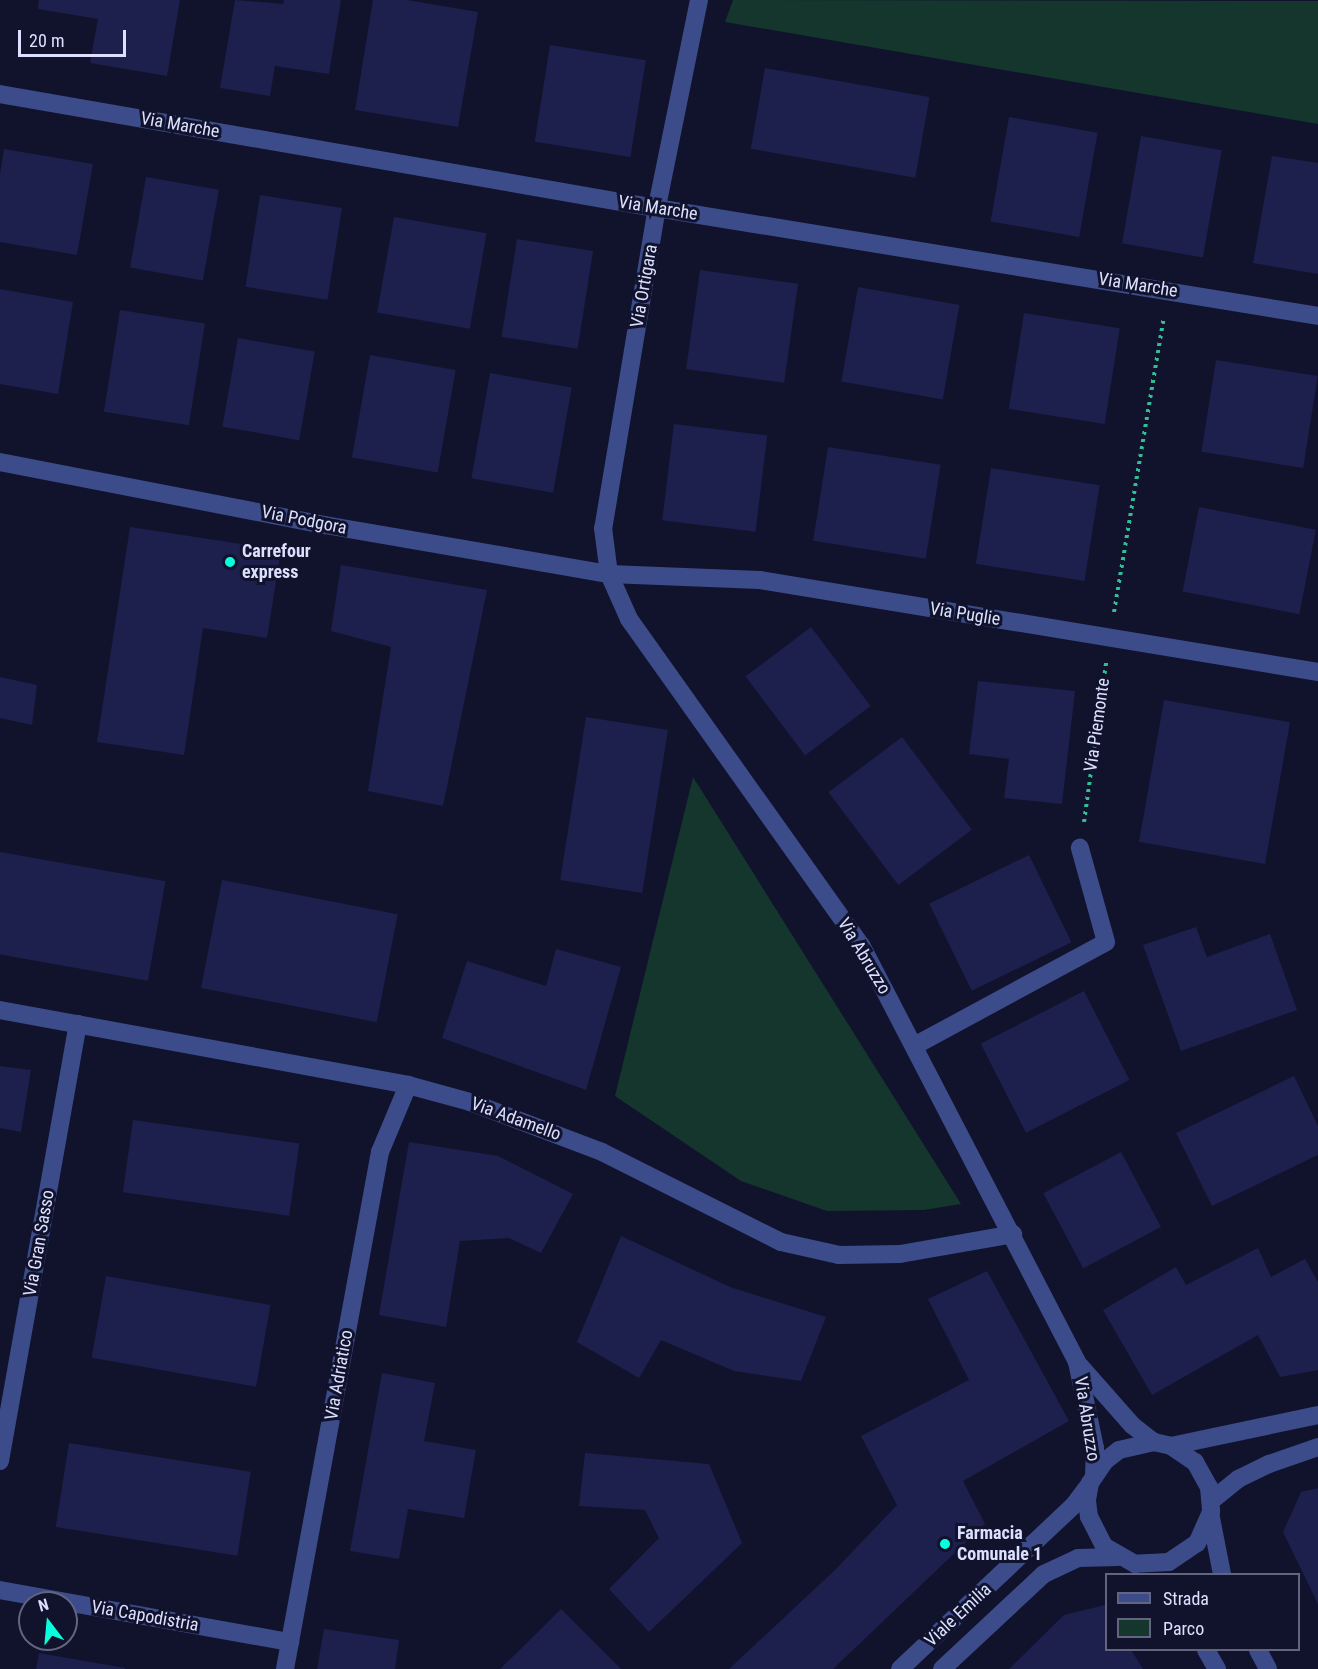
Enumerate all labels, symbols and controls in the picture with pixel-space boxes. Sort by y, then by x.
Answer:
scale bar [21,18,129,56]
text: 20 m [29,30,64,51]
street label: Via Marche [139,107,221,143]
street label: Via Marche [617,191,699,225]
street label: Via Ortigara [626,243,662,329]
street label: Via Marche [1097,268,1179,302]
street label: Via Podgora [260,501,348,539]
place label: Carrefour express [242,541,311,584]
marker: Carrefour express [223,555,237,569]
street label: Via Puglie [928,598,1002,630]
street label: Via Piemonte [1080,677,1114,773]
street label: Via Abruzzo [833,914,895,998]
street label: Via Adamello [468,1093,564,1145]
street label: Via Gran Sasso [19,1188,59,1298]
street label: Via Adriatico [320,1328,358,1422]
street label: Via Abruzzo [1070,1375,1104,1463]
place label: Farmacia Comunale 1 [957,1523,1042,1565]
marker: Farmacia Comunale 1 [938,1537,952,1551]
legend [1105,1573,1300,1651]
street label: Viale Emilia [920,1579,996,1651]
text: Strada [1163,1588,1209,1609]
north arrow [18,1591,78,1651]
text: N [36,1595,51,1616]
street label: Via Capodistria [90,1596,200,1636]
text: Parco [1163,1618,1204,1639]

